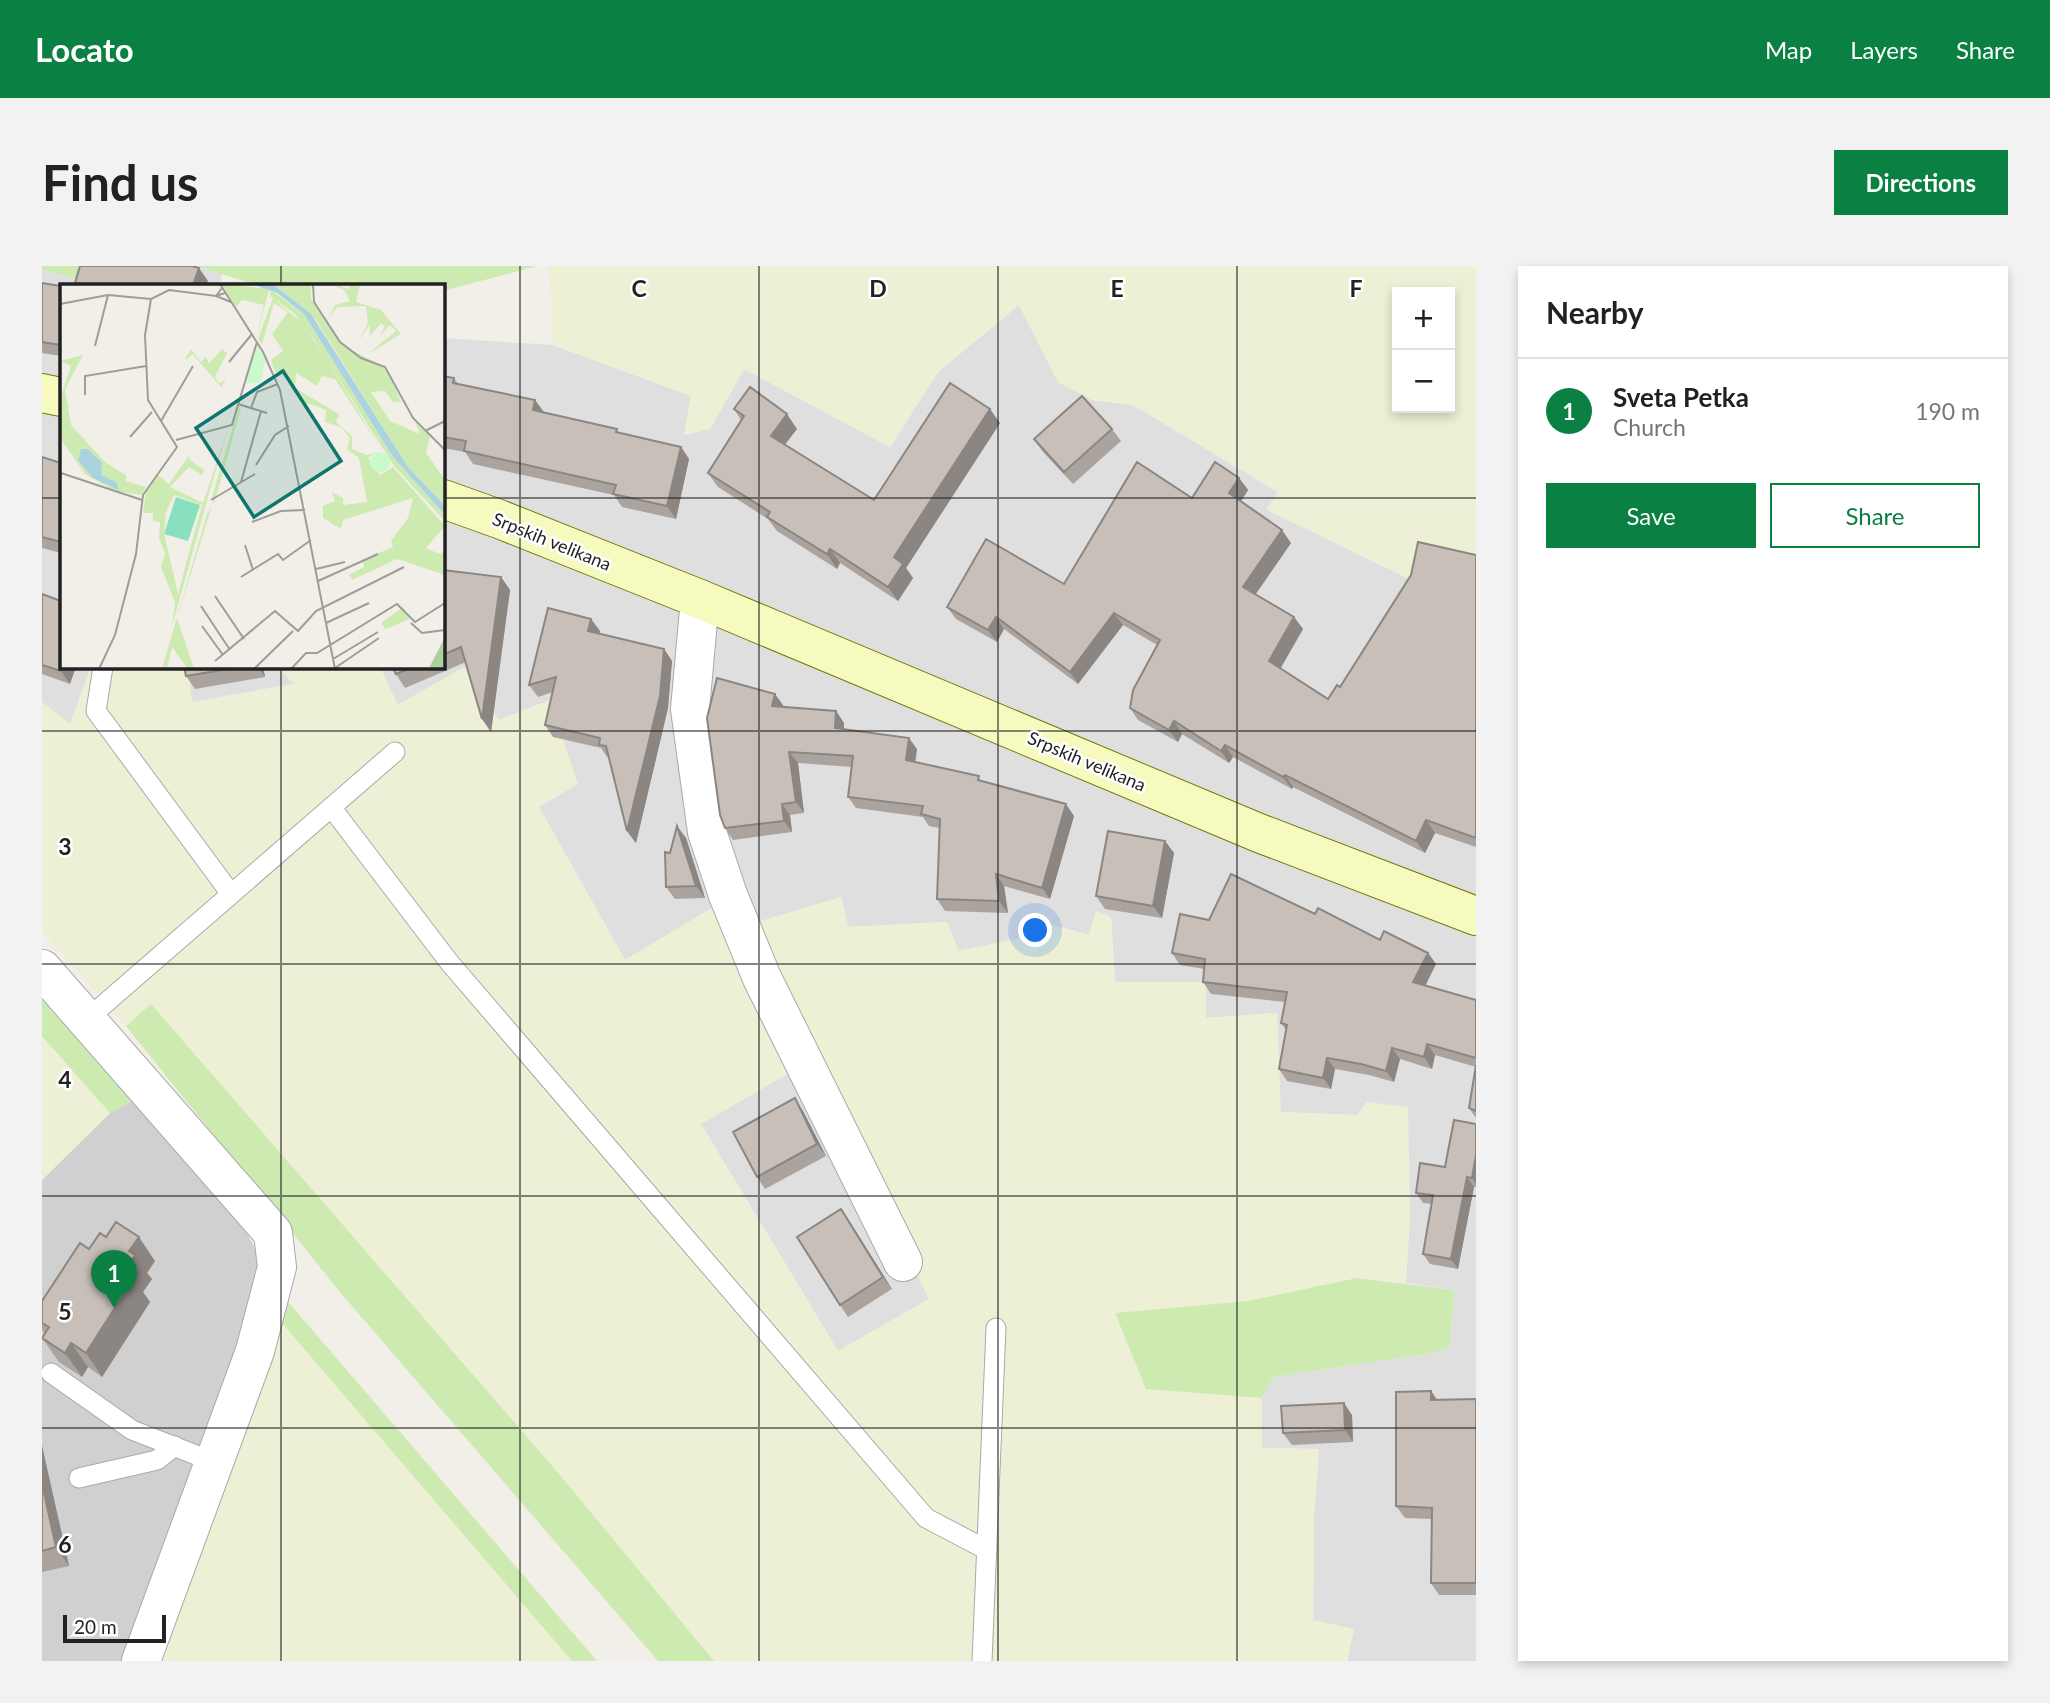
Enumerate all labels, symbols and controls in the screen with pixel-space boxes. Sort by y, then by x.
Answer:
text: Locato [35,29,134,69]
text: Map [1765,35,1812,64]
text: Layers [1850,35,1918,64]
text: Share [1956,35,2015,64]
button: Directions [1834,150,2008,215]
text: Find us [42,153,199,211]
text: C [631,274,647,302]
text: D [869,274,887,302]
text: E [1110,274,1124,302]
text: F [1349,274,1363,302]
inset map [60,284,444,668]
map controls [1392,287,1455,413]
button: + [1392,287,1455,350]
text: Nearby [1546,294,1644,330]
button: − [1392,350,1455,413]
text: Sveta Petka [1613,381,1749,413]
text: 1 [1562,397,1576,425]
text: 190 m [1915,397,1980,425]
text: Church [1613,413,1686,441]
button: Save [1546,483,1756,548]
button: Share [1770,483,1980,548]
street label: Srpskih velikana [490,507,614,575]
street label: Srpskih velikana [1025,726,1149,796]
text: 3 [58,832,72,860]
your location [1018,913,1052,947]
text: 4 [58,1065,72,1093]
pin: 1 [91,1250,137,1308]
text: 5 [58,1297,72,1325]
text: 6 [58,1530,72,1558]
scale bar [63,1612,166,1644]
text: 20 m [74,1615,117,1638]

